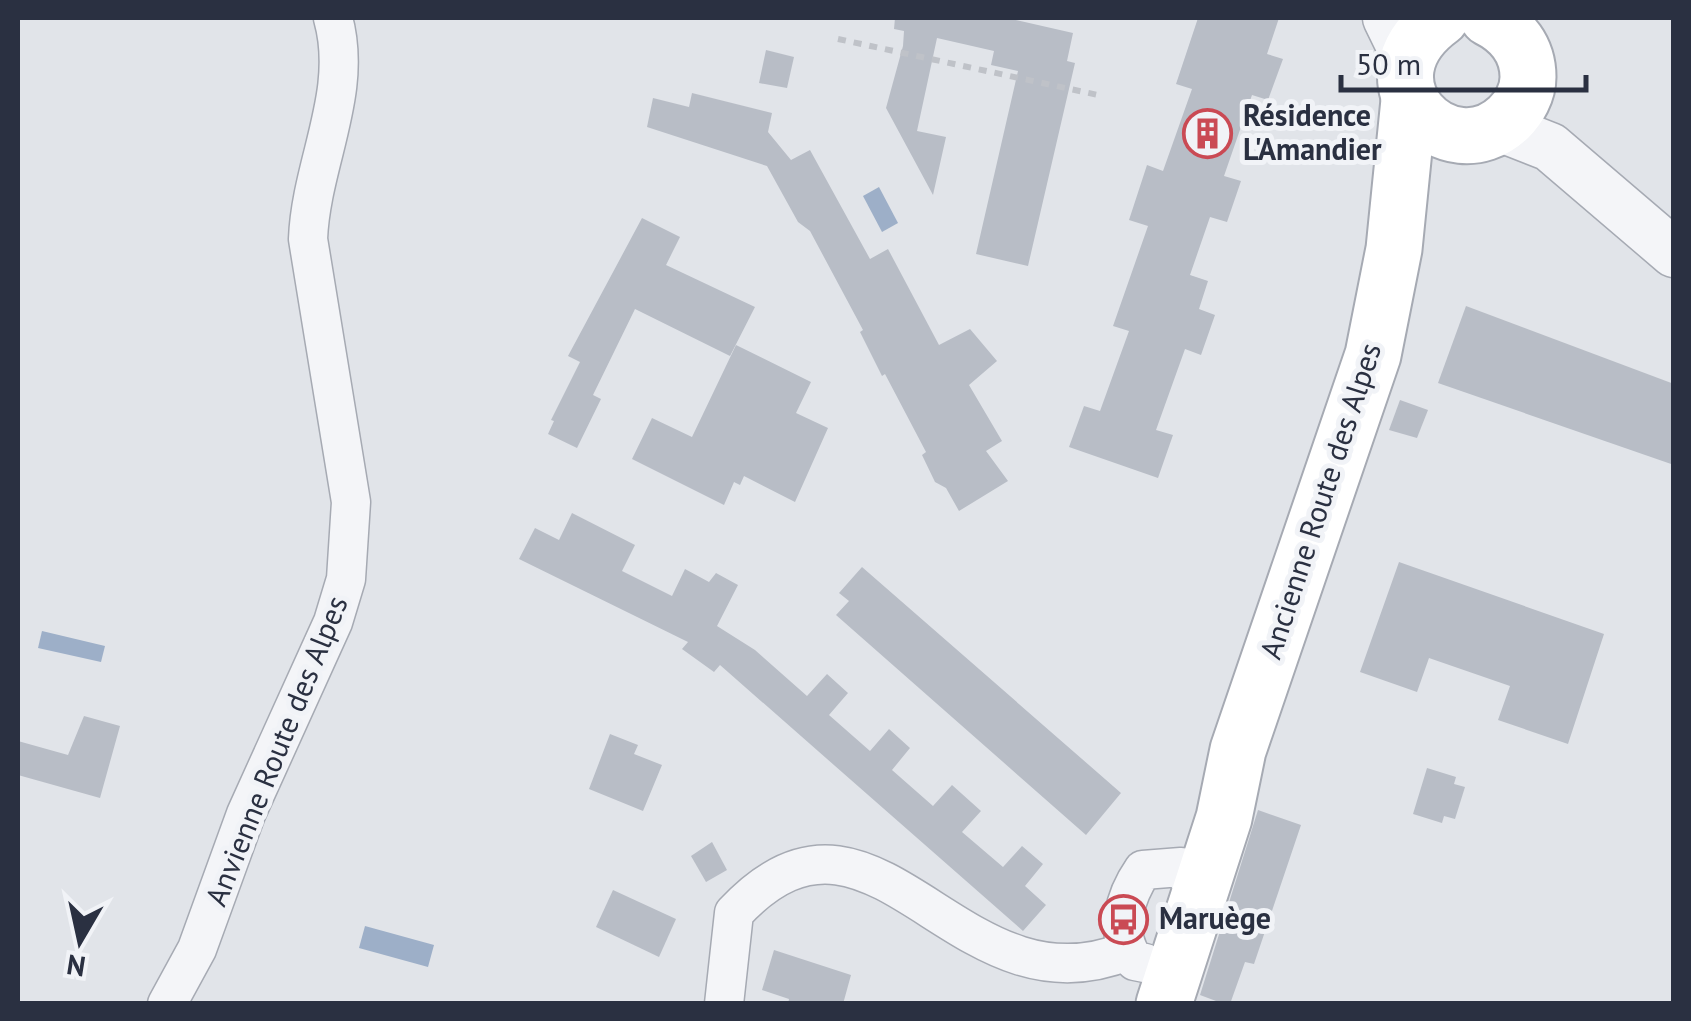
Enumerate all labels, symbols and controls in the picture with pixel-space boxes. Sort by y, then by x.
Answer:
scale bar [1341,30,1586,92]
text: 50 m [1356,44,1421,83]
place label: Résidence L'Amandier [1243,95,1382,168]
building icon: Résidence L'Amandier [1182,107,1234,159]
street label: Ancienne Route des Alpes [1250,338,1389,664]
street label: Anvienne Route des Alpes [196,590,356,911]
north arrow [30,891,130,991]
bus stop icon: Maruège [1098,893,1150,945]
place label: Maruège [1159,898,1271,937]
text: N [64,946,88,986]

